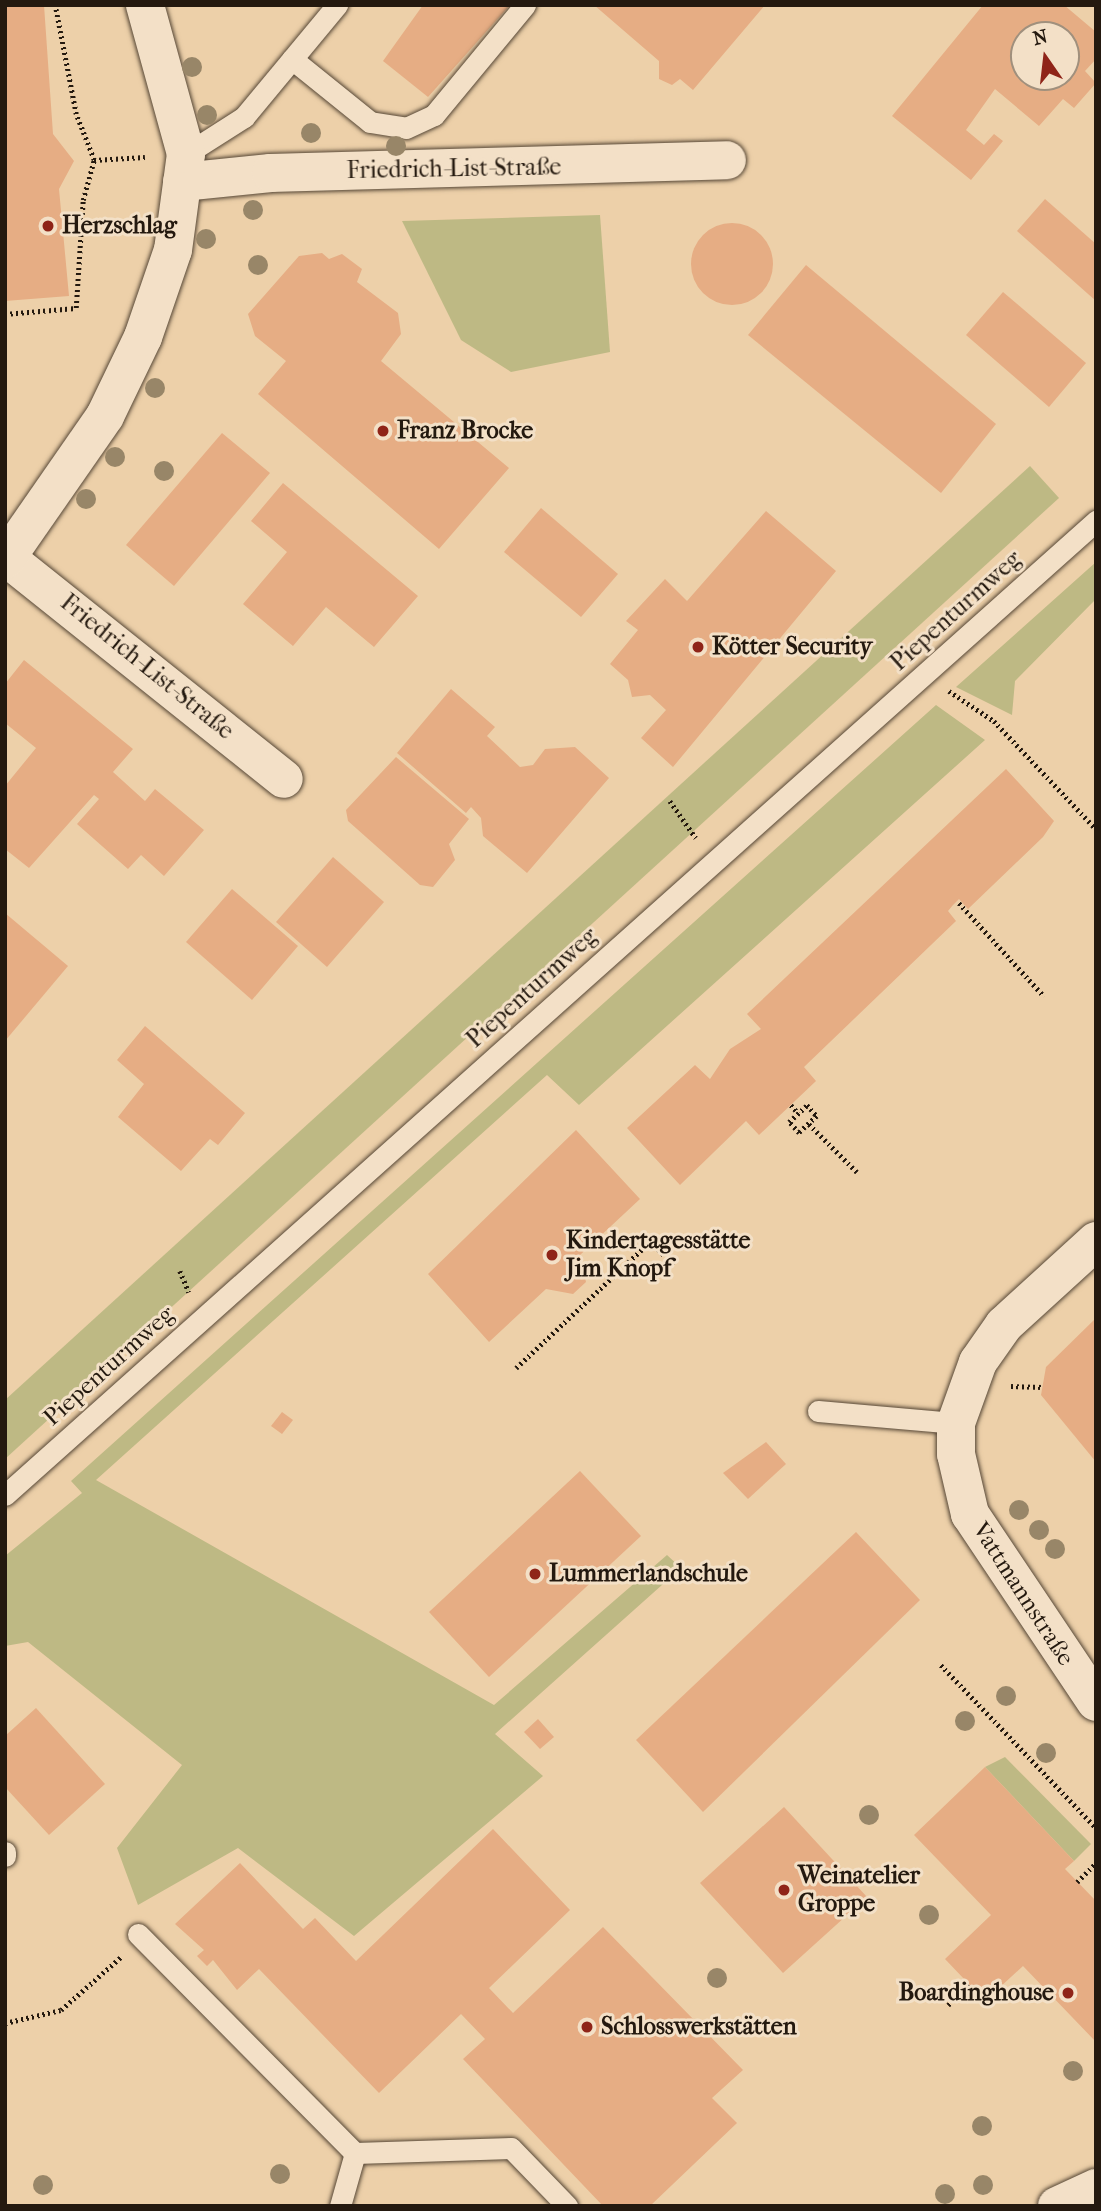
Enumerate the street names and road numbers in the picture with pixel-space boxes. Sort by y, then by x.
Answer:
street label: Friedrich-List-Straße [346,153,562,185]
street label: Piepenturmweg [885,545,1027,677]
street label: Friedrich-List-Straße [55,588,239,746]
street label: Piepenturmweg [461,922,603,1054]
street label: Piepenturmweg [38,1300,180,1432]
street label: Vattmannstraße [966,1517,1080,1671]

